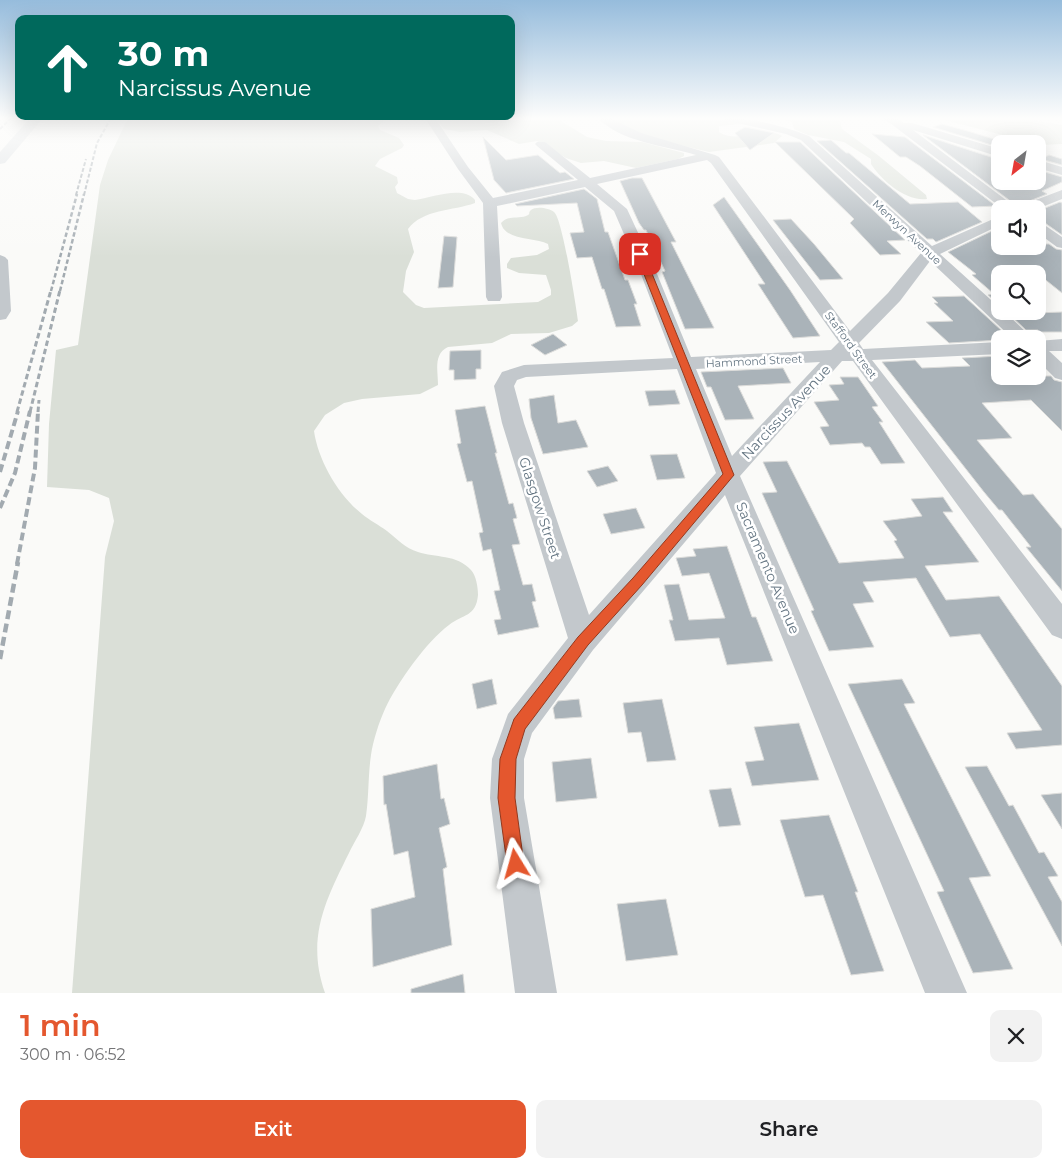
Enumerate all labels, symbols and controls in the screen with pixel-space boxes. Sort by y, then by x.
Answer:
text: 30 m [118,32,209,75]
icon: ahead [35,35,100,100]
text: Narcissus Avenue [118,75,311,102]
north arrow [991,135,1046,190]
map controls [991,135,1046,385]
street label: Merwyn Avenue [870,196,945,268]
button: sound [991,200,1046,255]
pin [619,233,661,275]
icon: arrive [626,240,654,268]
button: search [991,265,1046,320]
street label: Stafford Street [822,309,880,382]
button: layers [991,330,1046,385]
street label: Hammond Street [705,351,803,371]
street label: Narcissus Avenue [737,361,835,463]
street label: Glasgow Street [515,455,565,562]
street label: Sacramento Avenue [732,499,804,637]
position arrow [489,837,541,889]
text: 1 min [20,1007,101,1044]
button: close [990,1010,1042,1062]
text: 300 m · 06:52 [20,1045,126,1064]
button: Exit [20,1100,526,1158]
button: Share [536,1100,1042,1158]

